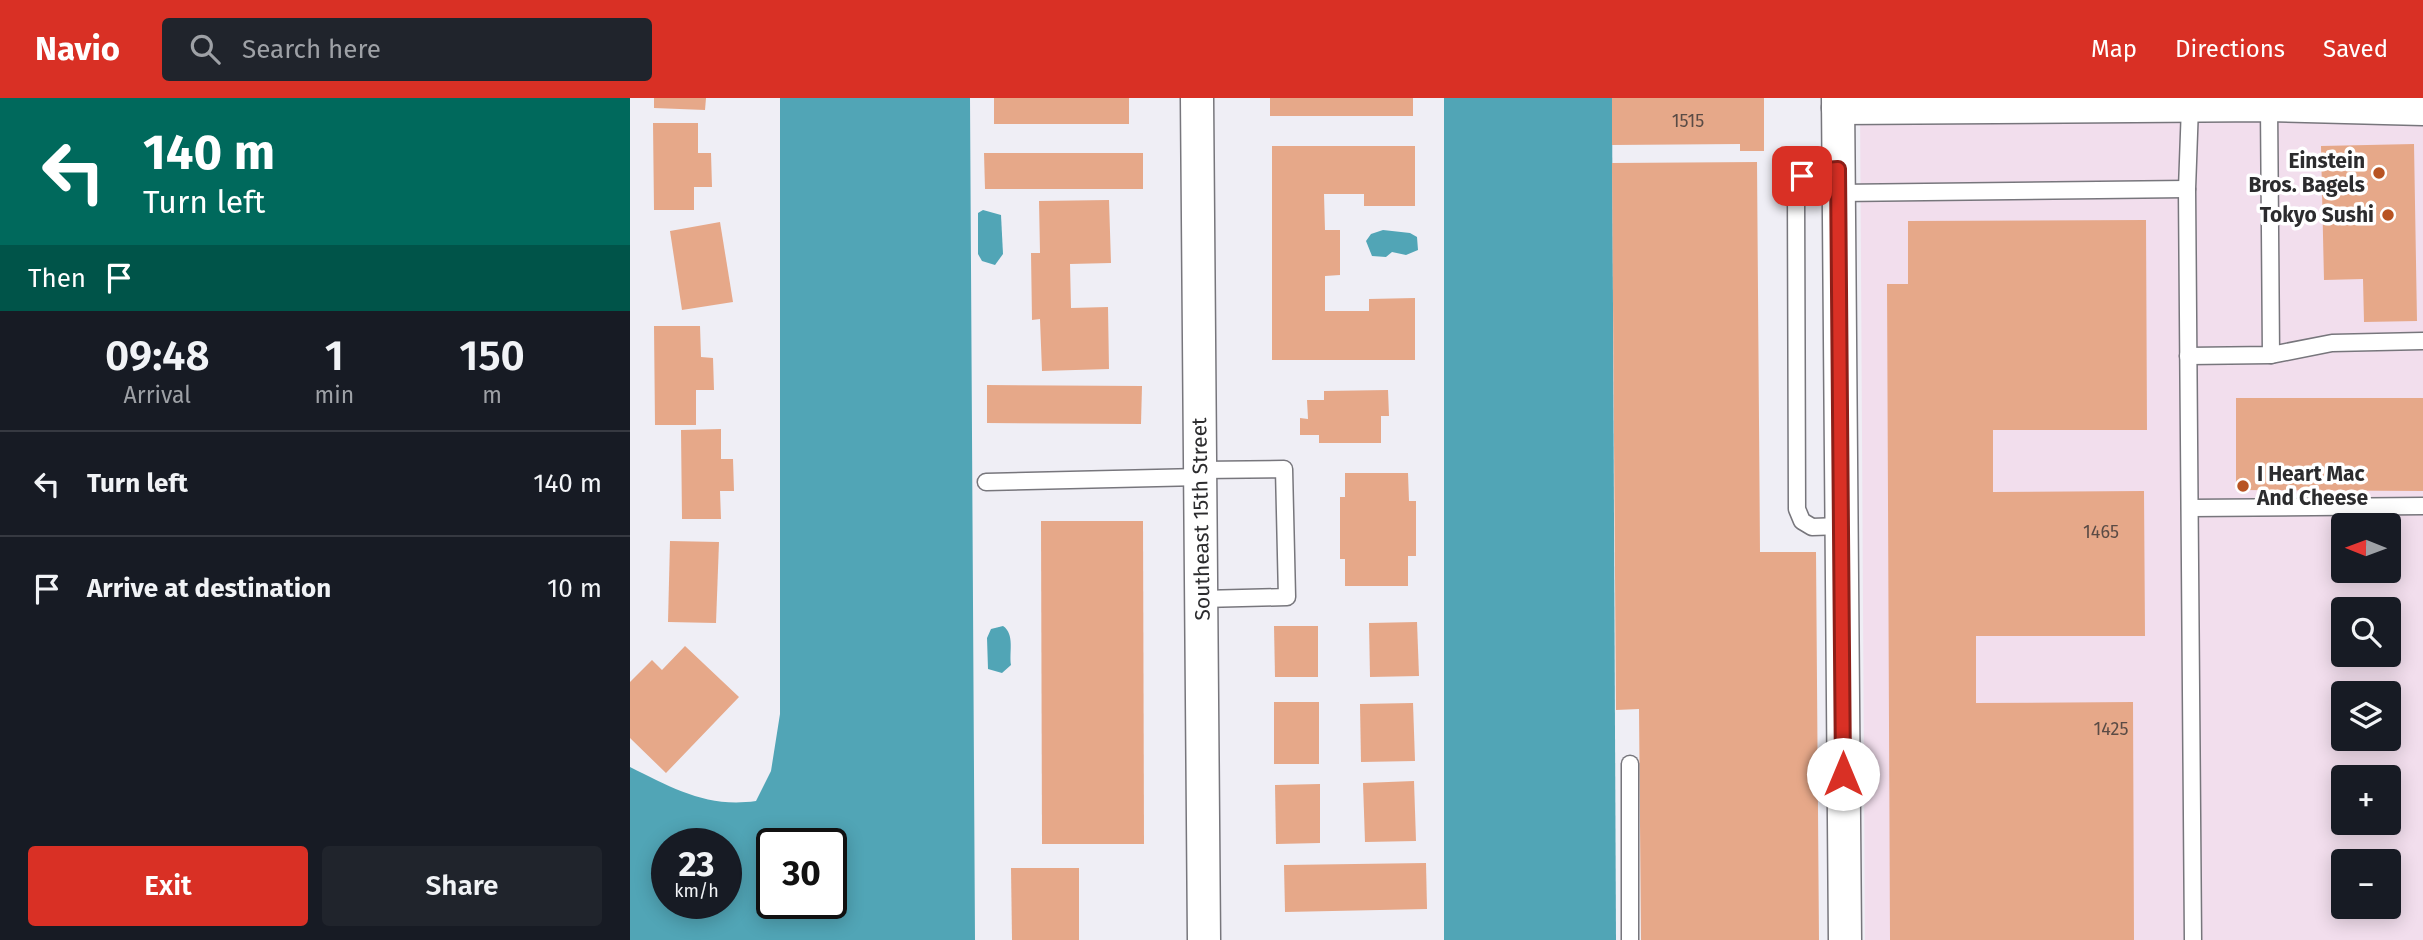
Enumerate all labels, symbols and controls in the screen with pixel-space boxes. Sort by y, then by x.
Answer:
search box [162,18,652,81]
text: Navio [35,29,120,69]
icon: search [186,30,224,68]
text: Search here [242,34,381,65]
text: Map [2091,35,2137,63]
text: Directions [2175,35,2285,63]
text: Saved [2323,35,2388,63]
house number: 1515 [1672,110,1704,132]
text: 140 m [143,123,275,182]
icon: left [28,126,119,217]
pin [1772,146,1832,206]
place label: Einstein Bros. Bagels [2248,148,2365,198]
icon: arrive [1783,157,1821,195]
marker: Einstein Bros. Bagels [2371,165,2387,181]
text: Turn left [143,183,265,221]
place label: Tokyo Sushi [2260,202,2374,228]
marker: Tokyo Sushi [2380,207,2396,223]
icon: arrive [100,259,138,297]
text: Then [28,263,86,294]
text: 09:48 [105,331,210,381]
text: 1 [325,331,344,381]
text: 150 [459,331,525,381]
text: Arrival [124,381,191,409]
text: min [315,381,354,409]
text: m [482,381,502,409]
street label: Southeast 15th Street [1186,417,1216,621]
place label: I Heart Mac And Cheese [2256,461,2368,511]
icon: left [28,465,66,503]
text: Turn left [87,468,188,499]
text: 140 m [533,468,602,499]
marker: I Heart Mac And Cheese [2235,478,2251,494]
north arrow [2331,513,2401,583]
map controls [2331,513,2401,919]
house number: 1465 [2083,521,2119,543]
icon: arrive [28,570,66,608]
text: Arrive at destination [87,573,331,604]
text: 10 m [547,573,602,604]
button: search [2331,597,2401,667]
button: layers [2331,681,2401,751]
house number: 1425 [2094,718,2128,740]
position arrow [1806,737,1880,811]
button: + [2331,765,2401,835]
speed limit sign: 30 [756,828,847,919]
text: 23 [678,843,715,885]
button: Exit [28,846,308,926]
button: Share [322,846,602,926]
button: − [2331,849,2401,919]
text: km/h [674,880,719,902]

